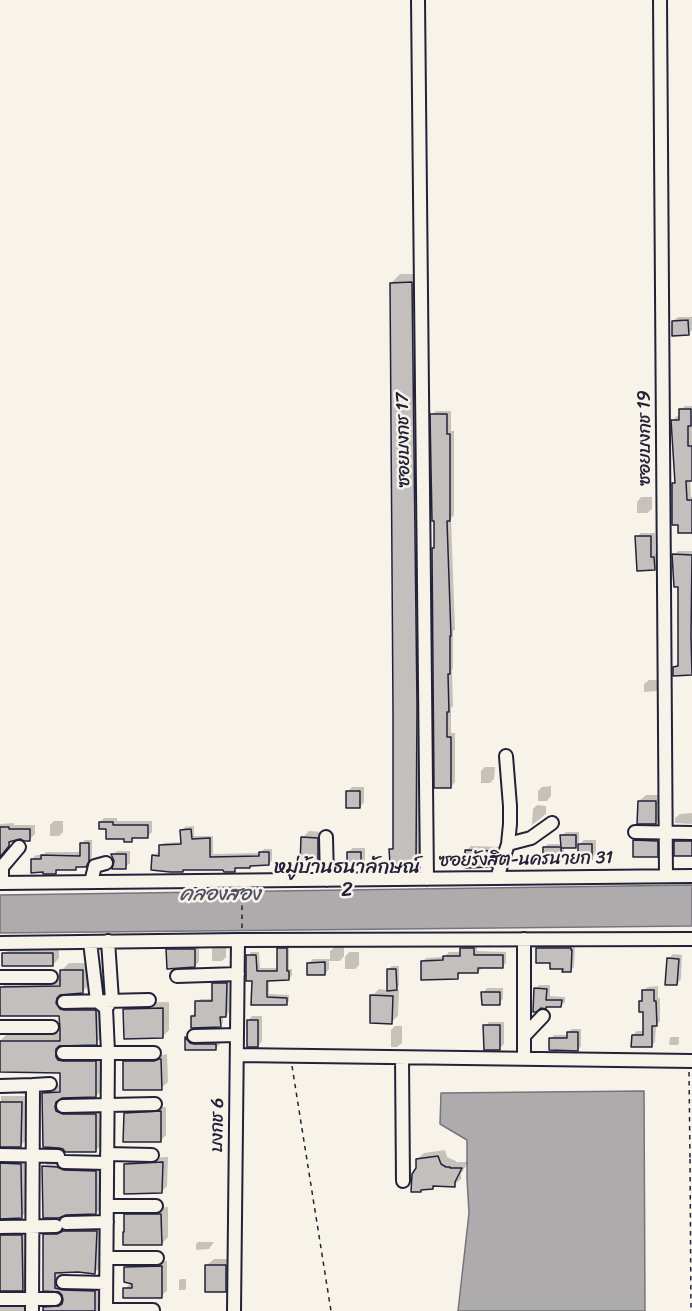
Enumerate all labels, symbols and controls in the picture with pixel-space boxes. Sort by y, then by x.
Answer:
street label: ซอยบงกช 19 [634,390,656,486]
street label: ซอยบงกช 17 [392,392,416,488]
street label: ซอยรังสิต-นครนายก 31 [439,848,613,872]
district label: หมู่บ้านธนาลักษณ์ 2 [274,856,420,903]
water label: คลองสอง [180,883,260,907]
street label: บงกช 6 [207,1098,229,1152]

